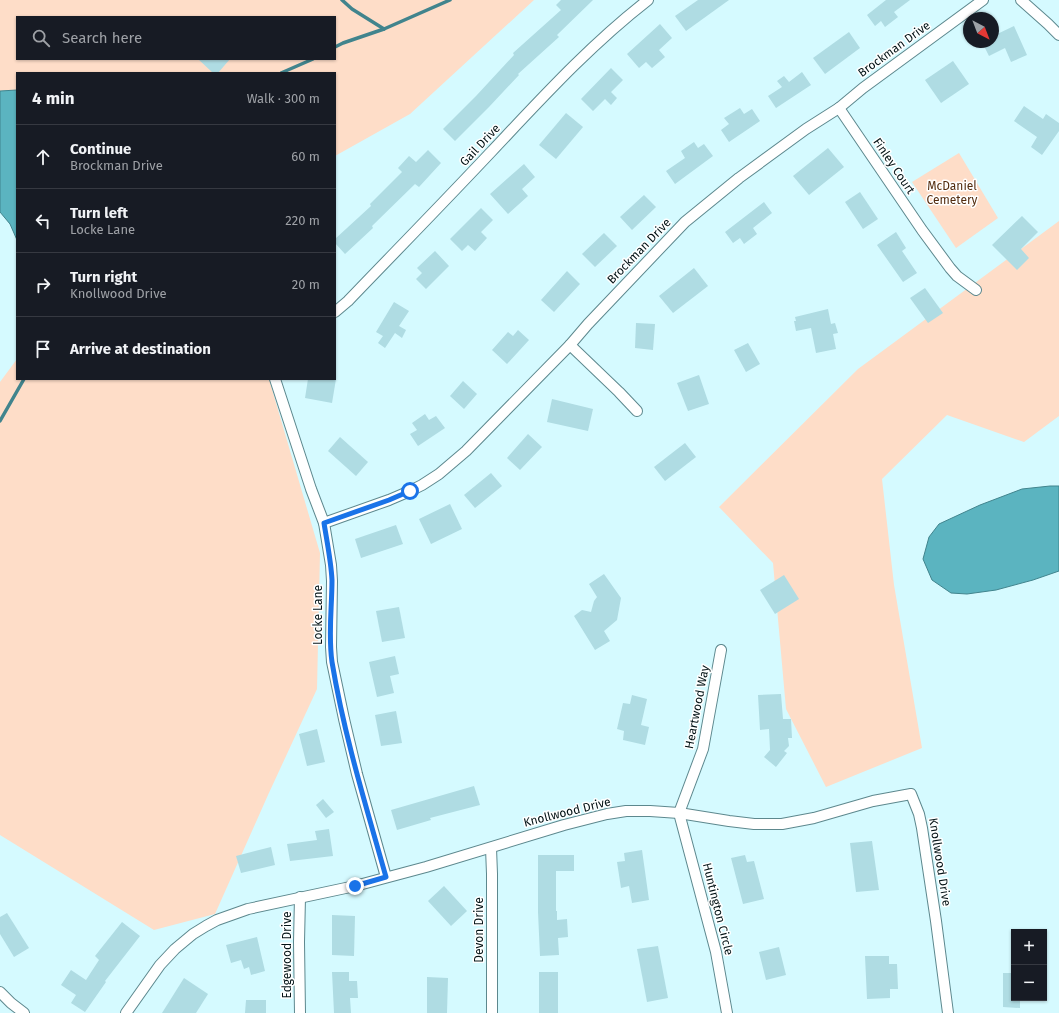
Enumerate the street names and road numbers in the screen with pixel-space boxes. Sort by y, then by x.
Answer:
street label: Brockman Drive [855,18,933,80]
street label: Gail Drive [457,121,503,169]
street label: Finley Court [870,135,918,197]
street label: Brockman Drive [604,215,674,287]
street label: Locke Lane [311,585,325,645]
street label: Heartwood Way [682,664,712,750]
street label: Knollwood Drive [522,794,612,830]
street label: Knollwood Drive [926,817,954,907]
street label: Huntington Circle [700,861,736,957]
street label: Devon Drive [472,897,486,963]
street label: Edgewood Drive [280,911,294,999]

